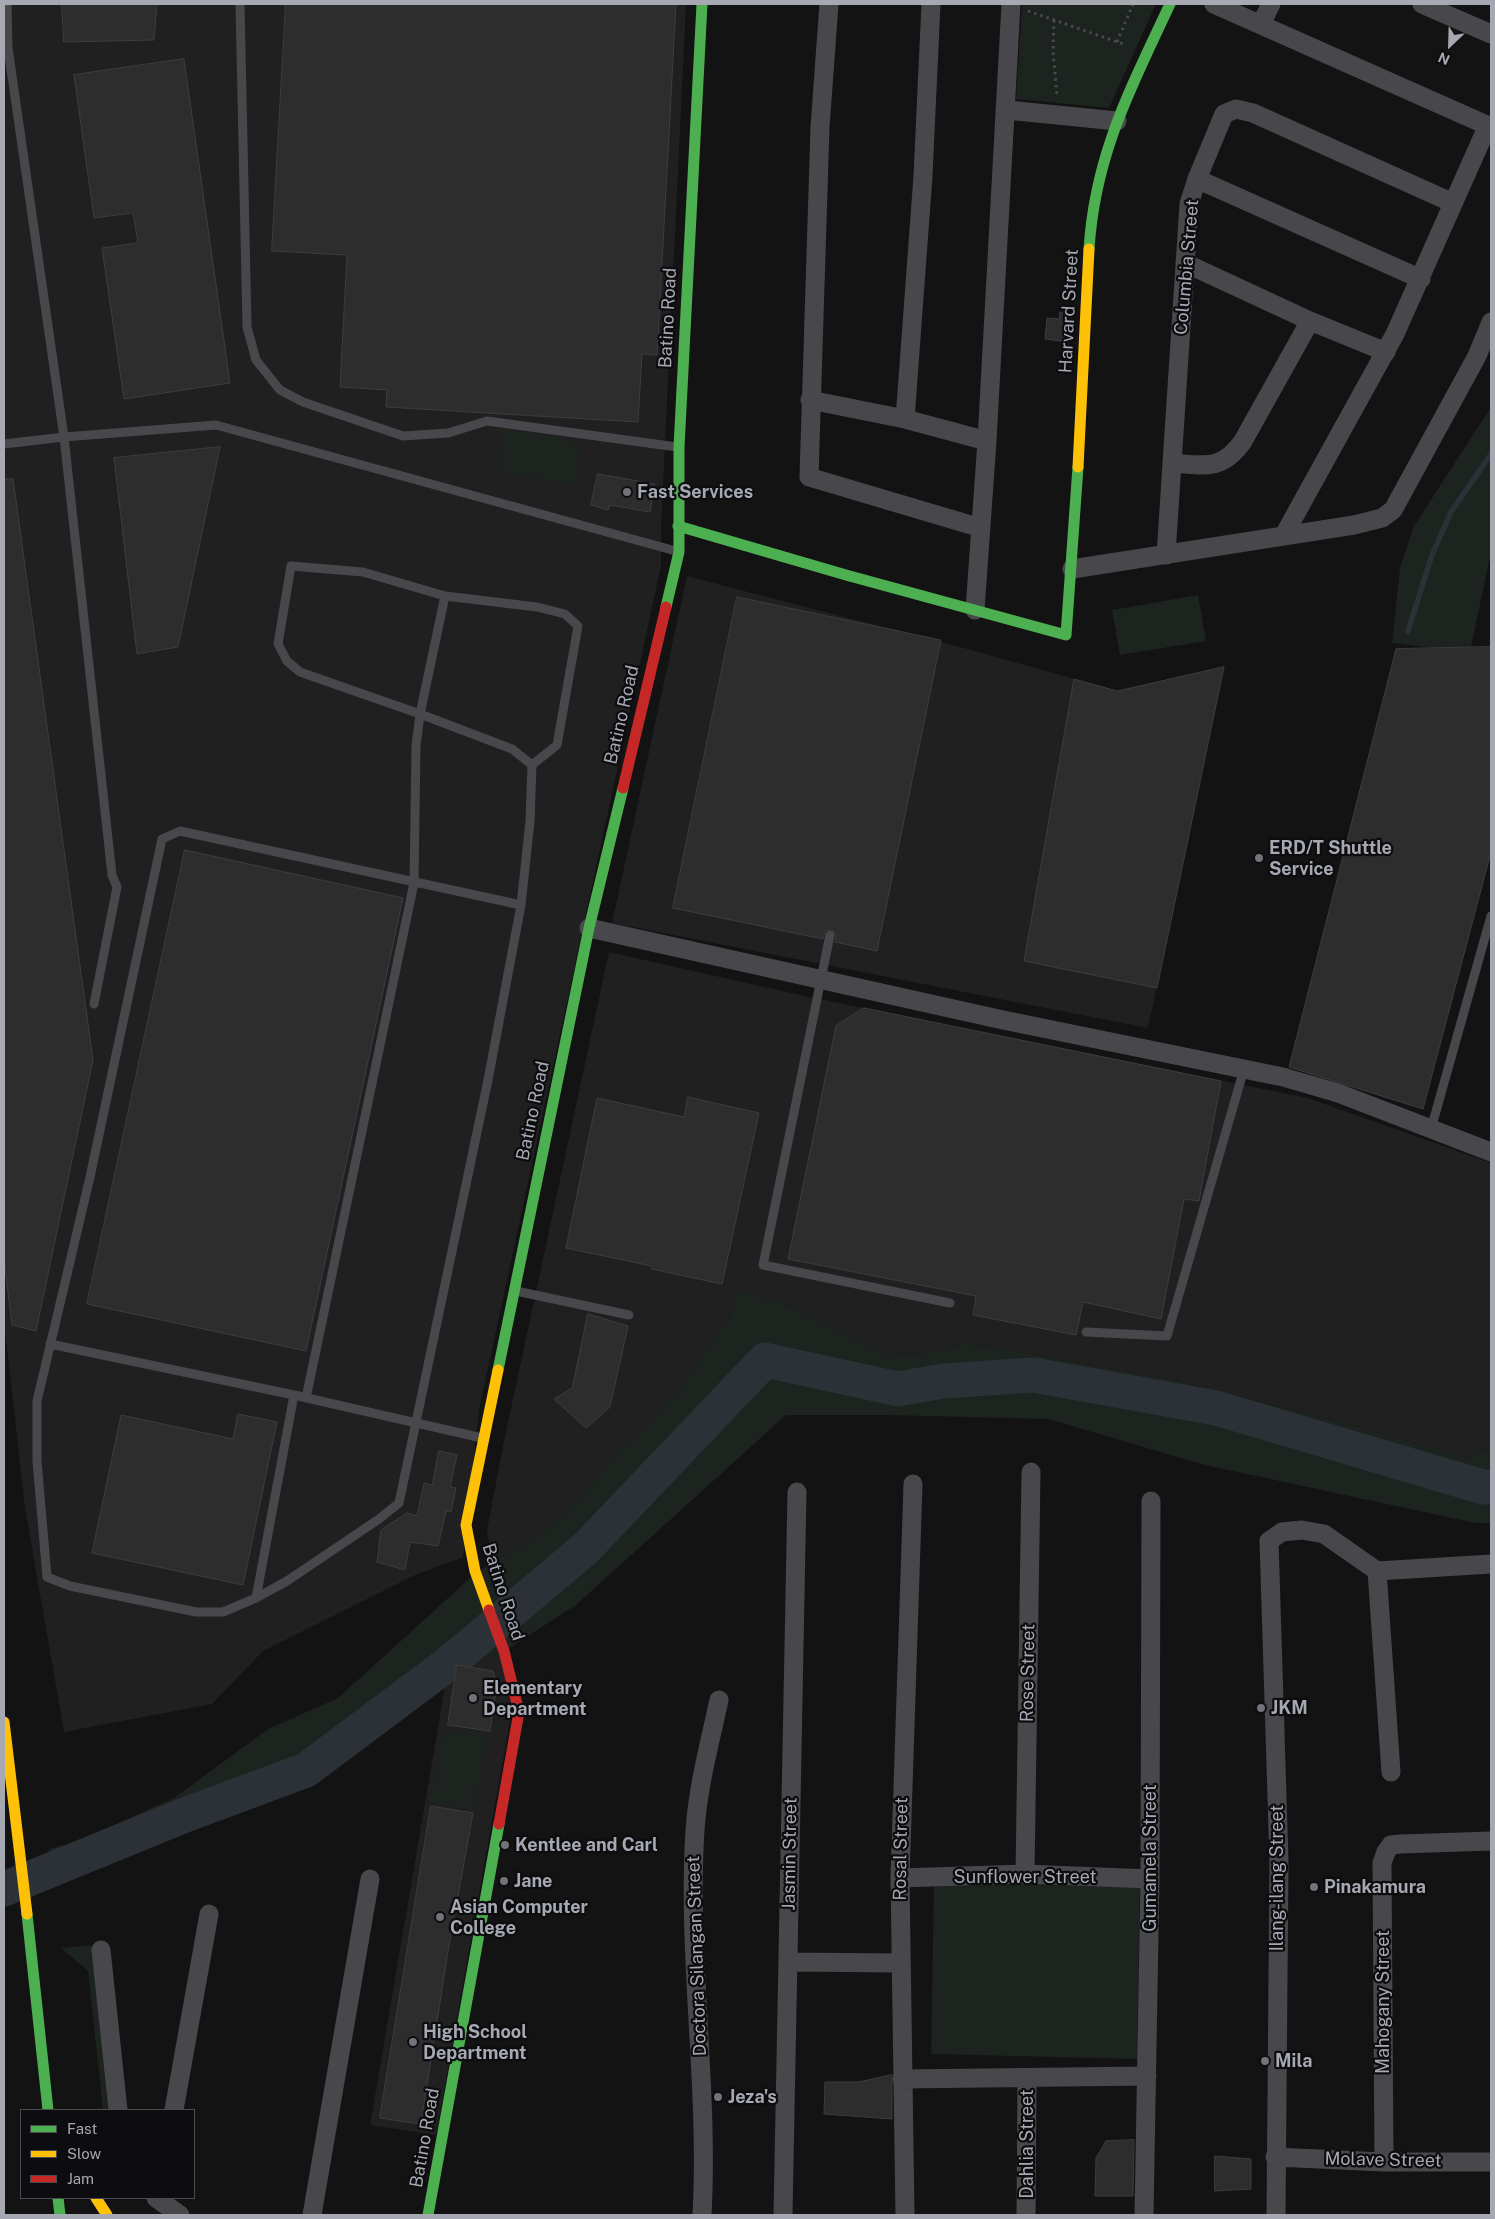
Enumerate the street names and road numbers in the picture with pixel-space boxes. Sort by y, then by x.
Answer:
street label: Columbia Street [1170,198,1204,336]
street label: Harvard Street [1055,248,1083,374]
street label: Batino Road [655,267,681,369]
street label: Batino Road [600,663,644,767]
street label: Batino Road [512,1059,554,1163]
street label: Batino Road [477,1541,529,1643]
street label: Rose Street [1016,1624,1040,1722]
street label: Gumamela Street [1139,1784,1161,1932]
street label: Jasmin Street [778,1797,802,1911]
street label: Rosal Street [889,1797,913,1901]
street label: Ilang-ilang Street [1266,1805,1288,1951]
street label: Doctora Silangan Street [683,1855,711,2057]
street label: Sunflower Street [954,1866,1096,1888]
street label: Mahogany Street [1372,1930,1394,2074]
street label: Batino Road [406,2087,444,2189]
street label: Dahlia Street [1016,2089,1038,2199]
street label: Molave Street [1324,2148,1442,2172]

